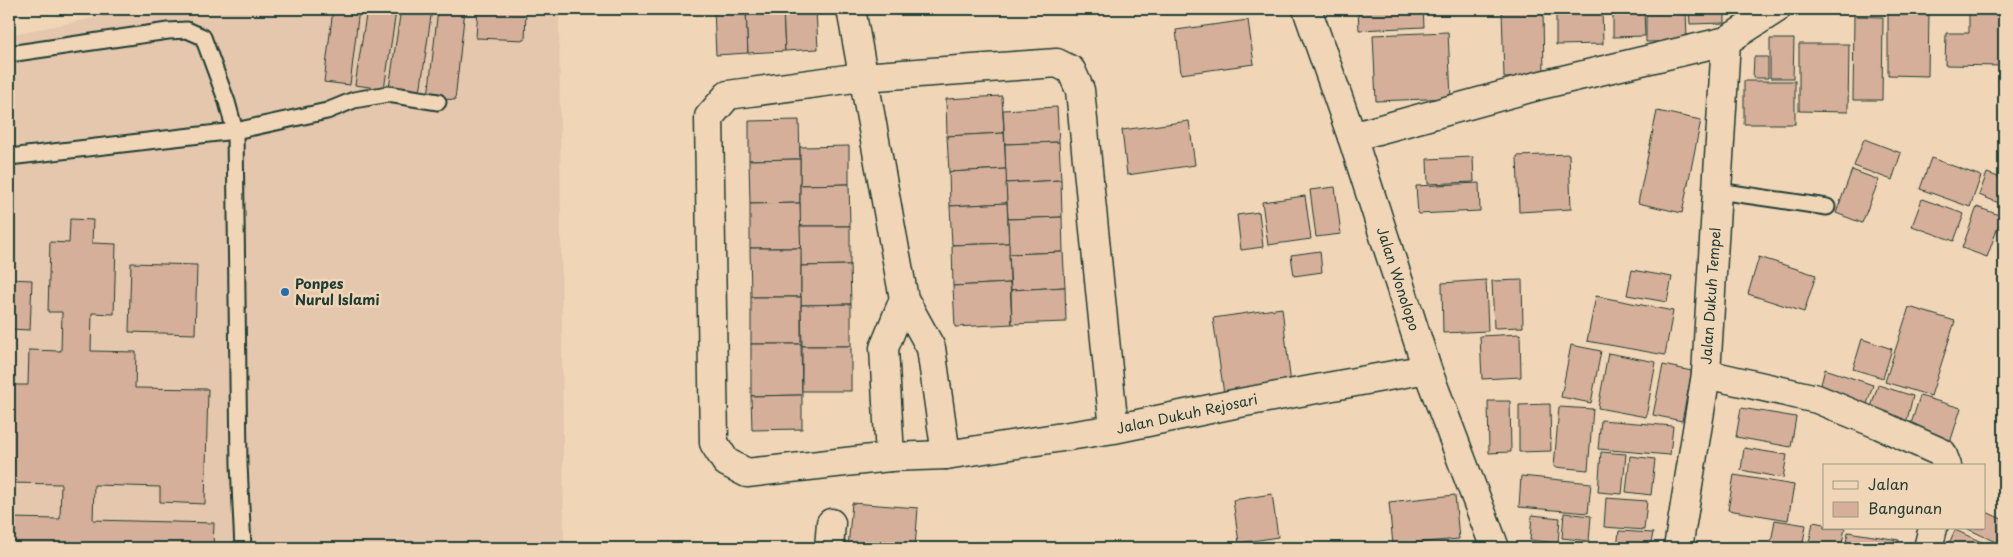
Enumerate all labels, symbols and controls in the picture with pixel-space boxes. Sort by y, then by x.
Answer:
street label: Jalan Wonolopo [1372,224,1425,334]
street label: Jalan Dukuh Tempel [1695,227,1726,365]
place label: Ponpes Nurul Islami [295,273,379,310]
marker: Ponpes Nurul Islami [279,286,291,298]
street label: Jalan Dukuh Rejosari [1114,388,1260,439]
legend [1823,464,1986,530]
text: Jalan [1868,472,1909,495]
text: Bangunan [1868,496,1942,519]

